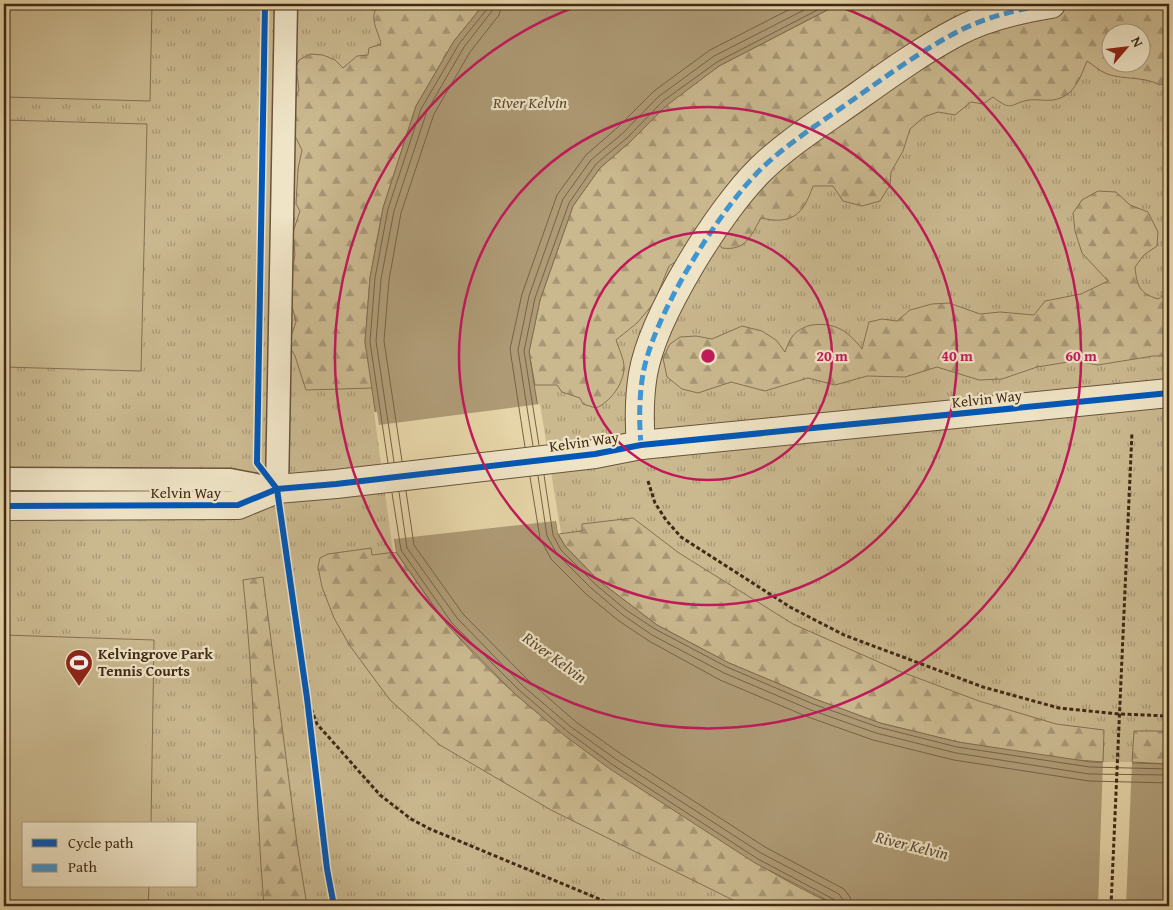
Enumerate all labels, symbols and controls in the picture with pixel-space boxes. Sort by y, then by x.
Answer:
north arrow [1100,22,1150,72]
text: N [1126,33,1149,51]
water label: River Kelvin [492,90,567,114]
text: 20 m [816,345,848,366]
text: 40 m [941,345,973,366]
text: 60 m [1065,345,1097,366]
centre of rings [699,347,717,365]
street label: Kelvin Way [951,384,1024,413]
street label: Kelvin Way [548,426,621,457]
street label: Kelvin Way [151,482,222,503]
water label: River Kelvin [517,625,592,689]
place label: Kelvingrove Park Tennis Courts [98,643,213,681]
sports icon: Kelvingrove Park Tennis Courts [64,648,94,687]
legend [22,822,198,888]
water label: River Kelvin [872,824,951,866]
text: Cycle path [68,832,134,853]
text: Path [68,856,97,877]

